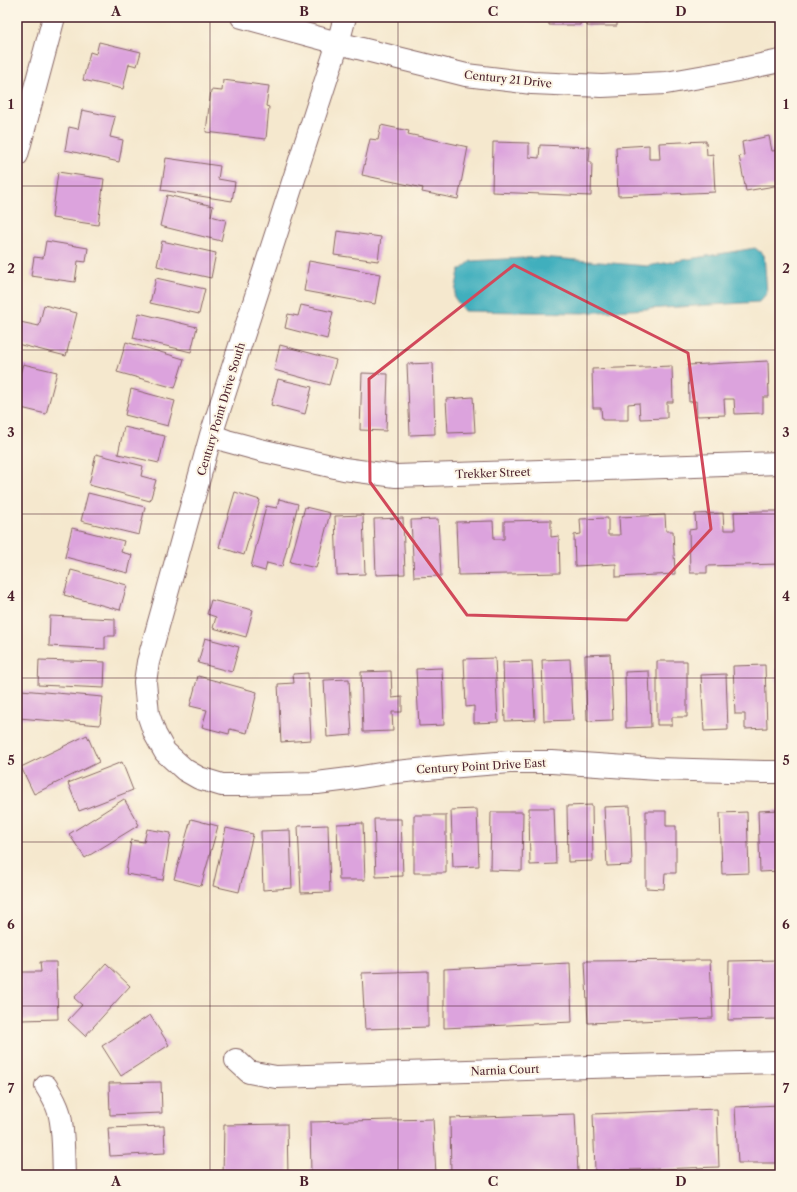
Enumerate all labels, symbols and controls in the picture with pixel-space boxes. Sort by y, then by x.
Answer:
text: A [110,3,122,19]
text: B [299,3,309,19]
text: C [488,3,498,19]
text: D [675,3,687,19]
street label: Century 21 Drive [464,67,552,91]
text: 1 [8,96,14,112]
text: 1 [783,96,789,112]
text: 2 [7,260,15,276]
text: 2 [782,260,790,276]
street label: Century Point Drive South [194,341,248,477]
text: 3 [7,424,15,440]
text: 3 [782,424,790,440]
street label: Trekker Street [455,465,531,481]
text: 4 [7,588,15,604]
text: 4 [782,588,790,604]
text: 5 [7,752,15,768]
text: 5 [782,752,790,768]
street label: Century Point Drive East [416,756,546,776]
text: 6 [7,916,15,932]
text: 6 [782,916,790,932]
street label: Narnia Court [470,1062,540,1078]
text: 7 [8,1080,15,1096]
text: 7 [783,1080,790,1096]
text: A [110,1173,122,1189]
text: B [299,1173,309,1189]
text: C [488,1173,498,1189]
text: D [675,1173,687,1189]

